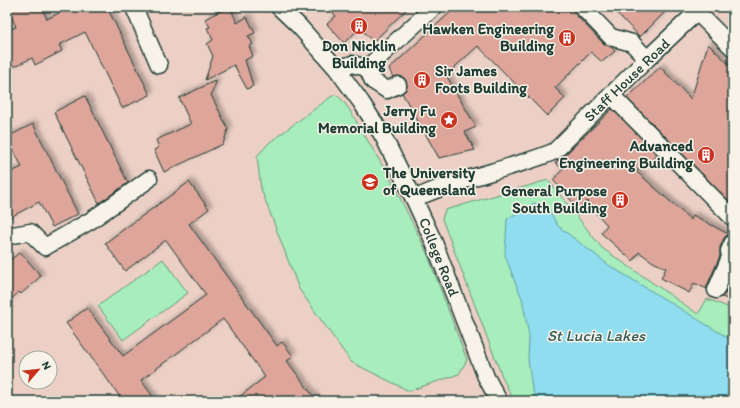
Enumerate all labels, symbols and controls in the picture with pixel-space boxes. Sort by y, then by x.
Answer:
building icon: Don Nicklin Building [349,16,369,36]
place label: Hawken Engineering Building [423,20,554,56]
building icon: Hawken Engineering Building [557,28,577,48]
street label: Staff House Road [580,34,674,126]
place label: Don Nicklin Building [322,37,397,73]
place label: Sir James Foots Building [435,62,527,98]
building icon: Sir James Foots Building [412,70,432,90]
place label: Jerry Fu Memorial Building [318,102,437,138]
place icon: Jerry Fu Memorial Building [439,110,459,130]
place label: Advanced Engineering Building [559,137,694,173]
building icon: Advanced Engineering Building [696,145,716,165]
place label: The University of Queensland [382,164,476,199]
school or university icon: The University of Queensland [360,172,380,192]
place label: General Purpose South Building [501,182,607,218]
building icon: General Purpose South Building [610,190,630,210]
street label: College Road [415,215,463,300]
water label: St Lucia Lakes [547,326,646,345]
north arrow [18,350,58,390]
text: N [39,359,54,372]

